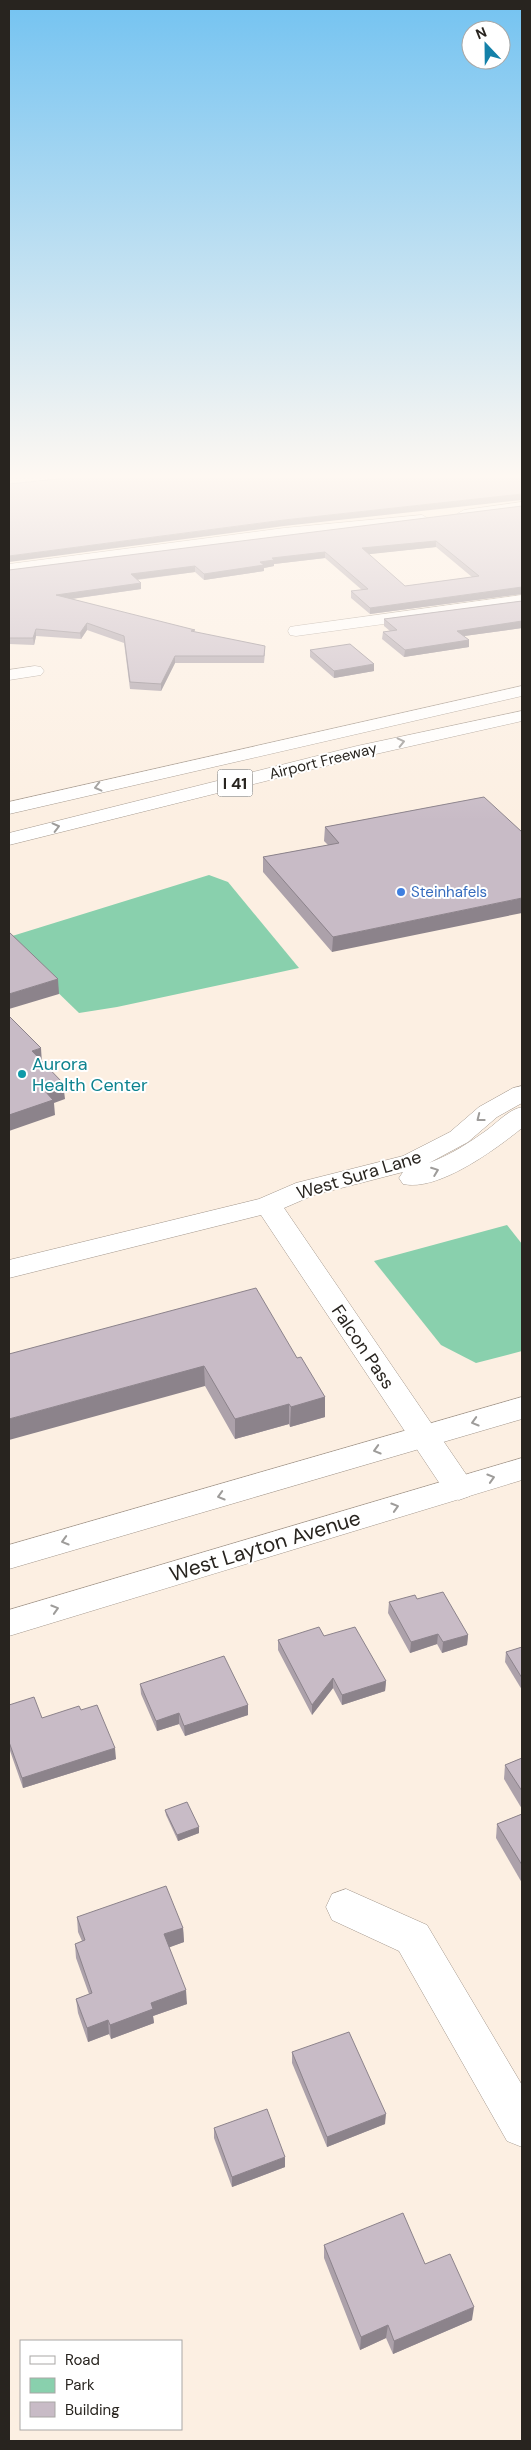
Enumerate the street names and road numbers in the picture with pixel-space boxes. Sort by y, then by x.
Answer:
street label: Airport Freeway [267,738,380,784]
road number: I 41 [218,770,252,796]
street label: West Sura Lane [294,1145,424,1205]
street label: Falcon Pass [326,1300,400,1394]
street label: West Layton Avenue [166,1504,364,1588]

